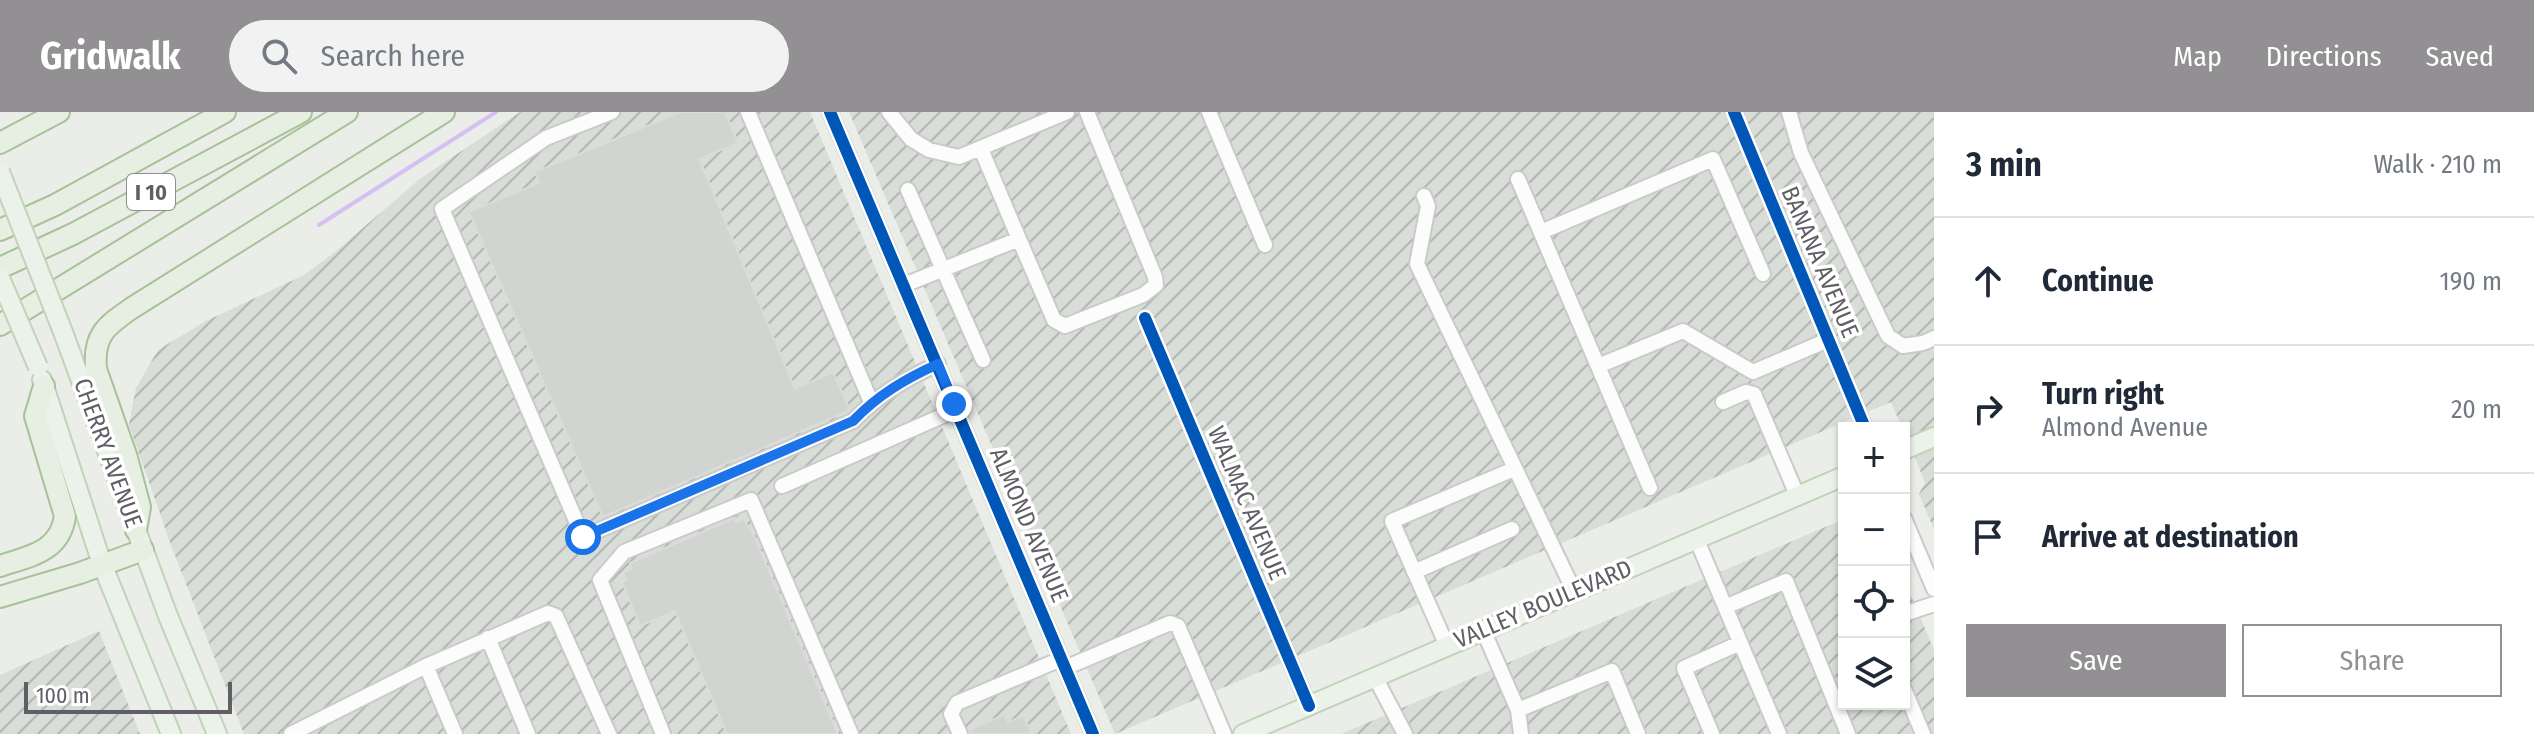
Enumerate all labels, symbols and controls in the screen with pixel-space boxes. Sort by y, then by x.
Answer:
search box [229,20,789,92]
text: Gridwalk [40,33,181,79]
icon: search [257,34,301,78]
text: Search here [321,38,465,74]
text: Map [2173,40,2222,73]
text: Directions [2266,40,2382,73]
text: Saved [2426,40,2494,73]
text: 3 min [1966,144,2042,185]
text: Walk · 210 m [2373,149,2502,180]
road number: I 10 [127,174,175,210]
street label: BANANA AVENUE [1776,182,1864,342]
icon: ahead [1966,259,2010,303]
text: Continue [2042,263,2154,299]
text: 190 m [2440,266,2502,297]
street label: CHERRY AVENUE [68,375,148,531]
text: Turn right [2042,376,2164,412]
route end [936,386,972,422]
icon: right [1966,387,2010,431]
text: 20 m [2451,394,2502,425]
text: Almond Avenue [2042,412,2208,443]
street label: WALMAC AVENUE [1202,422,1292,584]
map controls [1838,422,1910,710]
button: + [1838,422,1910,494]
street label: ALMOND AVENUE [984,444,1074,606]
button: − [1838,494,1910,566]
icon: arrive [1966,515,2010,559]
route start [565,519,601,555]
text: Arrive at destination [2042,519,2299,555]
street label: VALLEY BOULEVARD [1450,554,1636,654]
button: locate [1838,566,1910,638]
button: Save [1966,624,2226,697]
button: Share [2242,624,2502,697]
button: layers [1838,638,1910,710]
scale bar [24,678,232,714]
text: 100 m [36,682,90,709]

